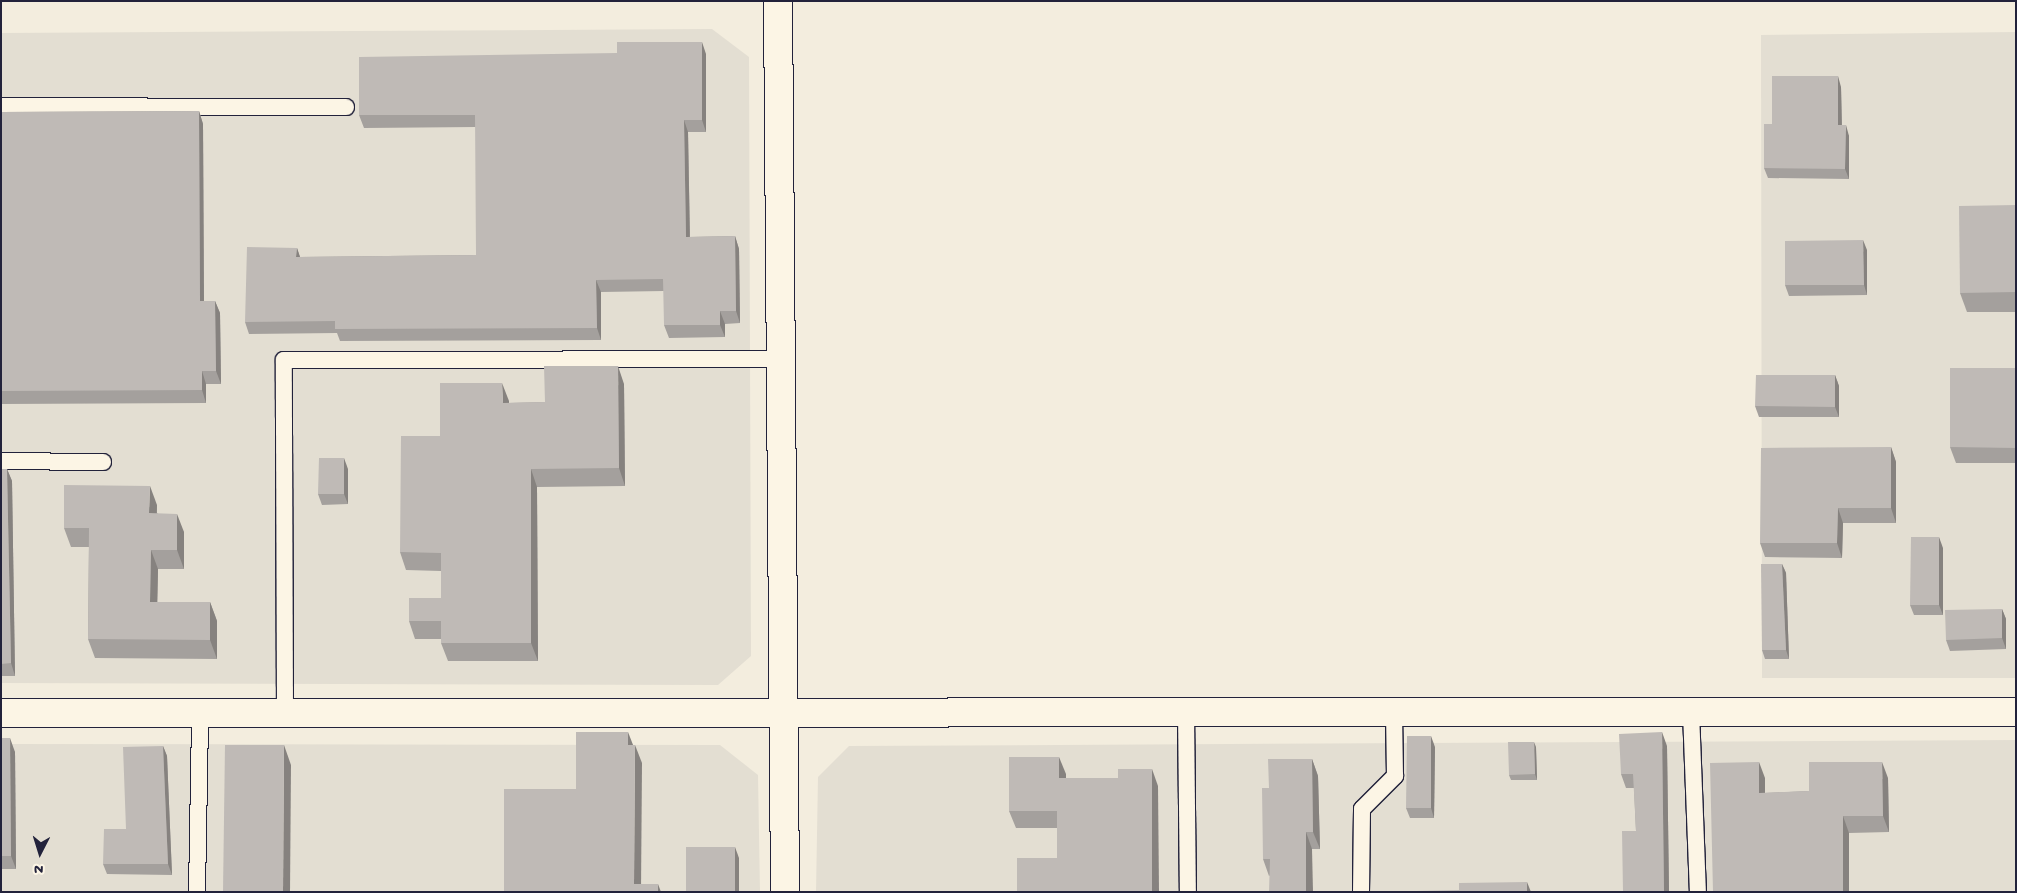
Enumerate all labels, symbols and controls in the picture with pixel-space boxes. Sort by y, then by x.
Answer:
north arrow [15,828,65,878]
text: N [33,860,44,877]

